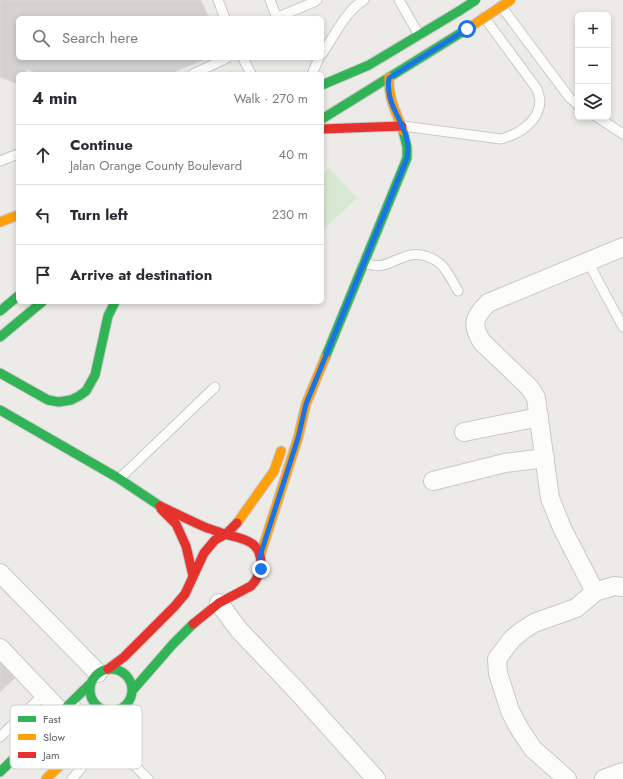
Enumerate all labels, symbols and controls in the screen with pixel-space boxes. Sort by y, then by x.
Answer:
map controls [575,12,611,120]
button: + [575,12,611,48]
search box [16,16,324,60]
route start [458,20,476,38]
icon: search [30,27,52,49]
text: Search here [62,27,138,49]
button: − [575,48,611,84]
button: layers [575,84,611,120]
text: 4 min [32,86,77,110]
text: Walk · 270 m [234,89,308,108]
text: Continue [70,134,133,156]
icon: ahead [32,144,54,166]
text: 40 m [279,145,308,164]
text: Jalan Orange County Boulevard [70,156,242,175]
icon: left [32,204,54,226]
text: Turn left [70,204,128,226]
text: 230 m [272,205,308,224]
icon: arrive [32,264,54,286]
text: Arrive at destination [70,264,212,286]
route end [252,560,270,578]
legend [10,705,142,769]
text: Fast [43,711,61,727]
text: Slow [43,729,65,745]
text: Jam [41,747,60,763]

